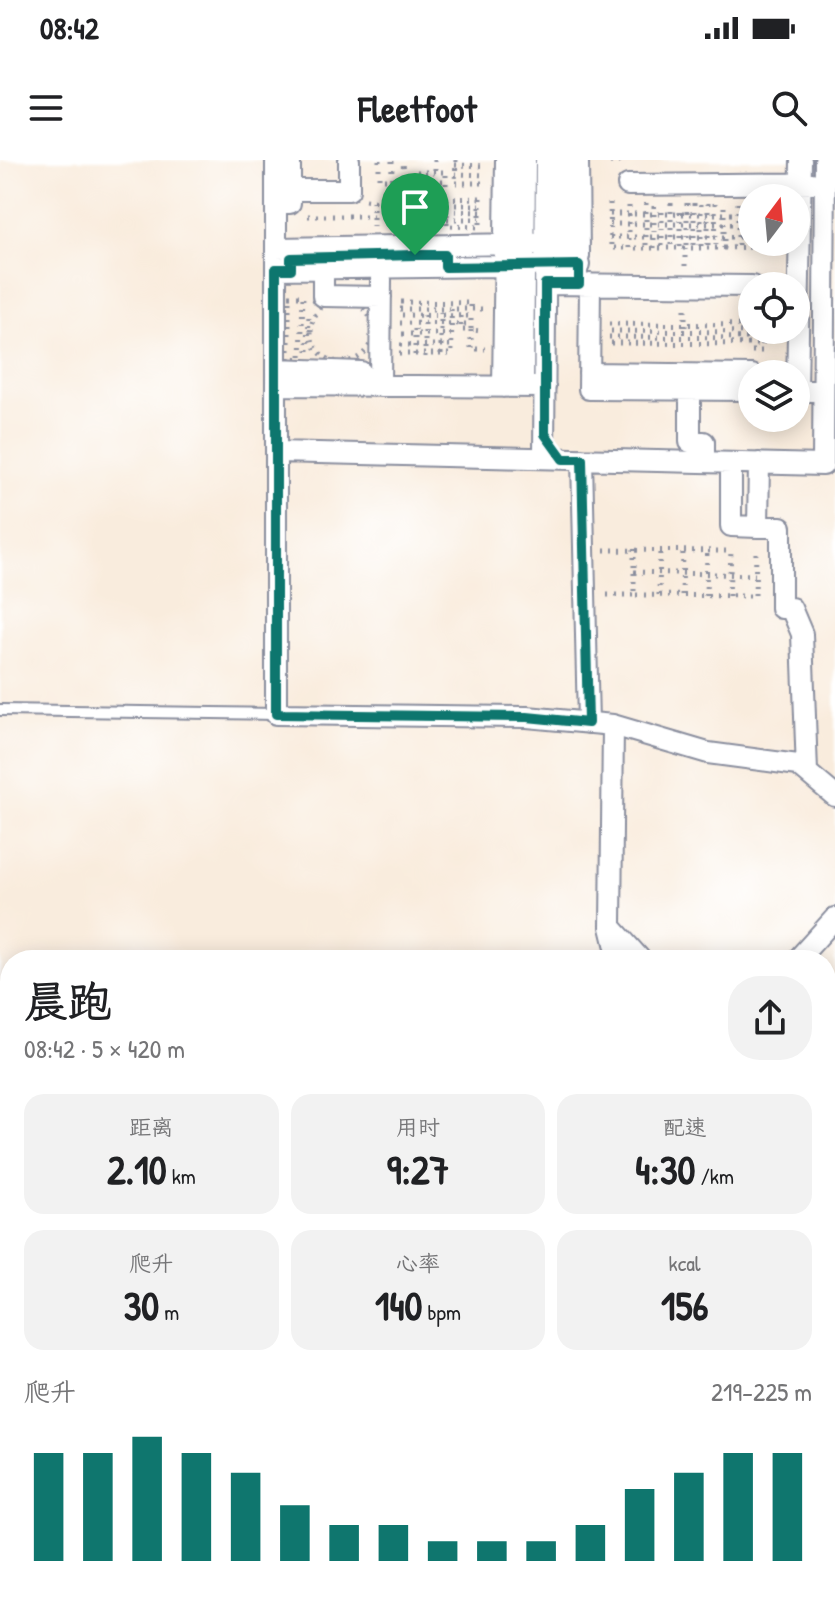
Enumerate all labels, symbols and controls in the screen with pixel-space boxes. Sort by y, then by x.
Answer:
text: 08:42 [40,8,99,48]
text: Fleetfoot [358,84,477,133]
icon: menu [24,86,68,130]
icon: search [767,86,811,130]
pin [381,173,449,255]
north arrow [738,184,810,256]
map controls [738,184,810,432]
icon: arrive [393,185,437,229]
button: locate [738,272,810,344]
button: layers [738,360,810,432]
text: 晨跑 [24,971,112,1031]
button: share [728,976,812,1060]
text: 08:42 · 5 × 420 m [24,1031,185,1066]
text: 距离 [129,1112,173,1142]
text: 用时 [396,1112,440,1142]
text: 配速 [663,1112,707,1142]
text: 2.10 [107,1142,167,1196]
text: 9:27 [387,1142,449,1196]
text: 4:30 [635,1142,695,1196]
text: km [167,1161,196,1191]
text: /km [695,1161,734,1191]
text: 爬升 [129,1248,173,1278]
text: 心率 [396,1248,440,1278]
text: kcal [669,1248,701,1278]
text: 30 [123,1278,159,1332]
text: 140 [375,1278,422,1332]
text: 156 [661,1278,708,1332]
text: m [159,1297,179,1327]
text: bpm [422,1297,461,1327]
text: 爬升 [24,1374,76,1409]
text: 219–225 m [711,1374,812,1409]

